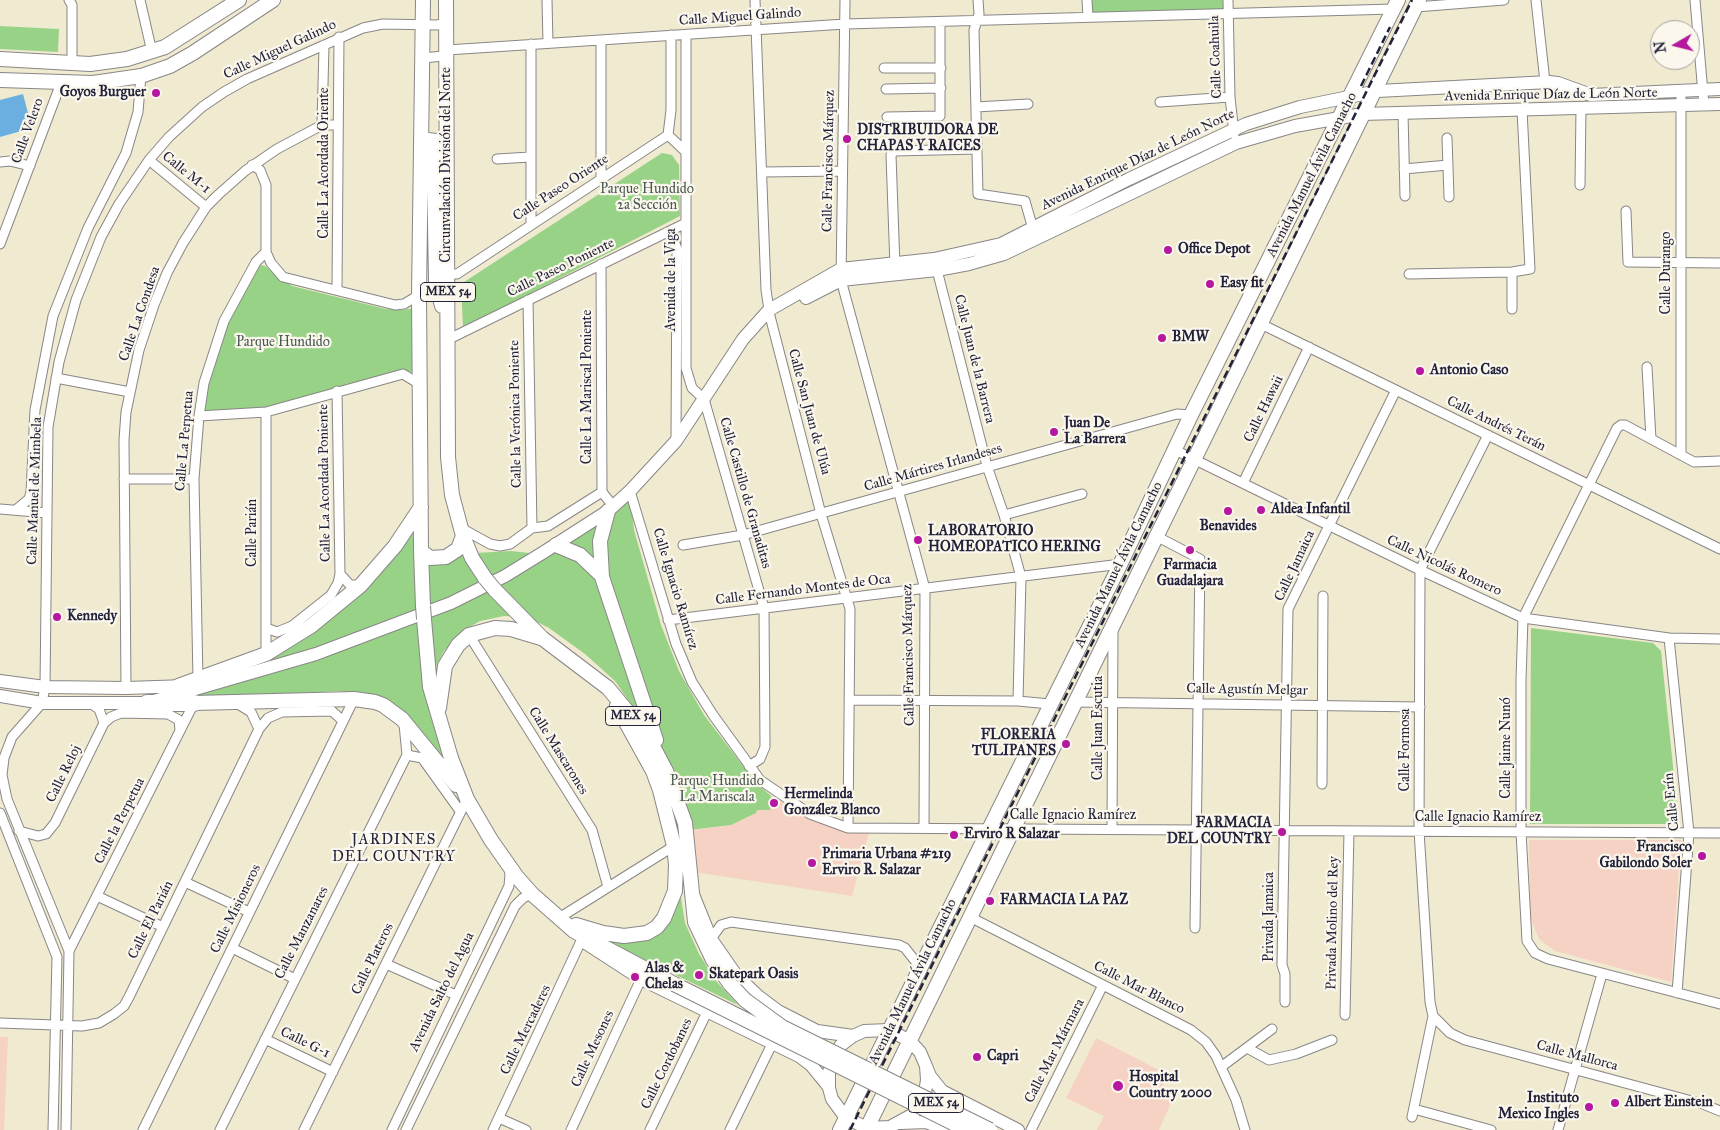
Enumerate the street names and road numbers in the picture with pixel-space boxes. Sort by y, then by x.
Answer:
street label: Calle Miguel Galindo [678,4,802,30]
street label: Calle Coahuila [1206,15,1226,99]
street label: Calle Miguel Galindo [221,17,339,83]
street label: Circunvalación División del Norte [439,67,455,263]
street label: Avenida Enrique Díaz de León Norte [1444,85,1658,105]
street label: Calle La Acordada Oriente [317,87,333,239]
street label: Calle Francisco Márquez [819,90,839,232]
street label: Avenida Manuel Ávila Camacho [1263,90,1361,260]
street label: Calle Velero [8,96,48,166]
street label: Avenida Enrique Díaz de León Norte [1039,106,1237,214]
street label: Calle M-1 [158,148,214,198]
street label: Calle Paseo Oriente [510,151,612,225]
street label: Avenida de la Viga [664,228,680,332]
street label: Calle Durango [1659,232,1675,314]
street label: Calle Paseo Poniente [505,235,617,301]
street label: Calle La Condesa [116,264,164,364]
road number: MEX 54 [420,282,476,302]
street label: Calle Juan de la Barrera [950,293,998,425]
street label: Calle La Mariscal Poniente [580,310,596,464]
street label: Calle la Verónica Poniente [506,340,526,488]
street label: Calle San Juan de Ulúa [784,347,834,477]
street label: Calle Hawaii [1241,373,1287,445]
street label: Calle La Perpetua [172,390,198,492]
street label: Calle Andrés Terán [1444,393,1548,455]
street label: Calle La Acordada Poniente [315,404,335,562]
street label: Calle Castillo de Granaditas [715,416,775,570]
street label: Calle Manuel de Mimbela [24,417,46,565]
street label: Calle Mártires Irlandeses [862,440,1004,496]
street label: Avenida Manuel Ávila Camacho [1071,479,1167,651]
street label: Calle Parián [245,499,261,567]
street label: Calle Ignacio Ramírez [648,526,702,652]
street label: Calle Jamaica [1271,528,1319,604]
street label: Calle Nicolás Romero [1384,532,1504,600]
street label: Calle Fernando Montes de Oca [715,571,891,609]
street label: Calle Francisco Márquez [899,584,919,726]
street label: Calle Juan Escutia [1091,676,1107,780]
street label: Calle Agustín Melgar [1186,681,1308,699]
street label: Calle Jaime Nunó [1499,697,1515,799]
street label: Calle Mascarones [524,704,592,798]
road number: MEX 54 [606,706,660,726]
street label: Calle Formosa [1398,709,1414,791]
street label: Calle Reloj [43,743,85,805]
street label: Calle Erín [1661,772,1683,832]
street label: Calle la Perpetua [91,775,149,867]
street label: Calle Ignacio Ramírez [1010,808,1136,824]
street label: Calle Ignacio Ramírez [1415,810,1541,826]
street label: Privada Molino del Rey [1323,856,1343,990]
street label: Calle Misioneros [207,862,265,956]
street label: Privada Jamaica [1262,872,1278,962]
street label: Calle El Parián [125,878,177,962]
street label: Calle Manzanares [271,884,333,982]
street label: Avenida Manuel Ávila Camacho [865,896,961,1068]
street label: Calle Plateros [348,920,398,998]
street label: Avenida Salto del Agua [406,930,478,1054]
street label: Calle Mar Blanco [1091,958,1187,1018]
street label: Calle Mercaderes [497,982,555,1078]
street label: Calle Mar Mármara [1021,996,1089,1106]
street label: Calle Mesones [568,1008,618,1090]
street label: Calle Cordobanes [638,1016,696,1112]
street label: Calle G-1 [277,1024,333,1062]
street label: Calle Mallorca [1534,1037,1620,1075]
road number: MEX 54 [908,1094,964,1112]

